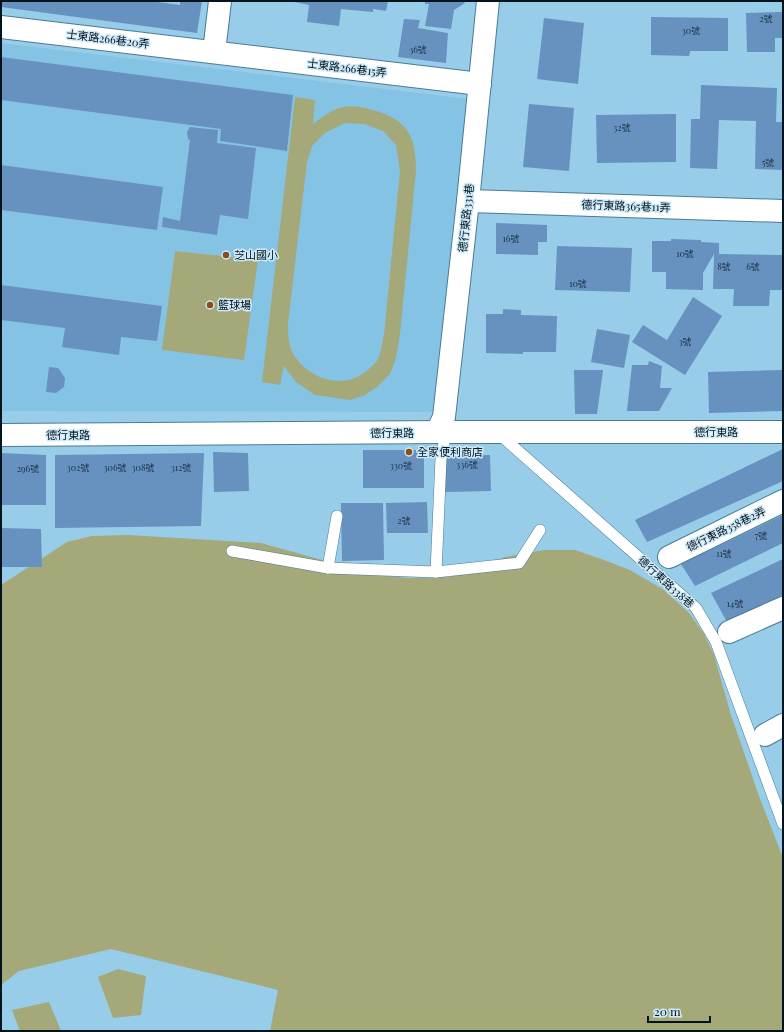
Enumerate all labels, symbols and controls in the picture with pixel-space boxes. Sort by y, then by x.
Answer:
house number: 2號 [759,12,773,24]
house number: 30號 [682,24,700,36]
street label: 士東路266巷20弄 [66,26,150,51]
house number: 36號 [409,43,427,55]
street label: 士東路266巷15弄 [306,55,388,80]
house number: 32號 [613,121,631,133]
house number: 5號 [762,156,774,168]
street label: 德行東路331巷 [454,183,477,253]
street label: 德行東路365巷11弄 [581,196,671,215]
house number: 16號 [503,232,519,244]
place label: 芝山國小 [234,247,278,262]
house number: 10號 [676,247,694,259]
marker: 芝山國小 [221,250,231,260]
house number: 8號 [717,260,731,272]
house number: 6號 [746,260,760,272]
house number: 10號 [569,277,587,289]
place label: 籃球場 [218,297,251,312]
marker: 籃球場 [205,300,215,310]
house number: 3號 [678,335,692,347]
street label: 德行東路 [694,424,738,439]
street label: 德行東路 [370,425,414,440]
street label: 德行東路 [46,427,90,442]
place label: 全家便利商店 [417,444,483,459]
marker: 全家便利商店 [404,447,414,457]
house number: 336號 [456,458,478,470]
house number: 330號 [390,459,412,471]
house number: 302號 [67,461,89,473]
house number: 306號 [103,461,127,473]
house number: 308號 [131,461,155,473]
house number: 312號 [171,461,191,473]
house number: 296號 [17,462,39,474]
street label: 德行東路358巷2弄 [684,503,768,554]
house number: 2號 [397,514,411,526]
house number: 7號 [755,529,767,541]
house number: 11號 [716,547,732,559]
street label: 德行東路338巷 [635,552,698,611]
house number: 14號 [727,597,743,609]
scale bar [648,998,710,1024]
text: 20 m [654,1003,681,1019]

